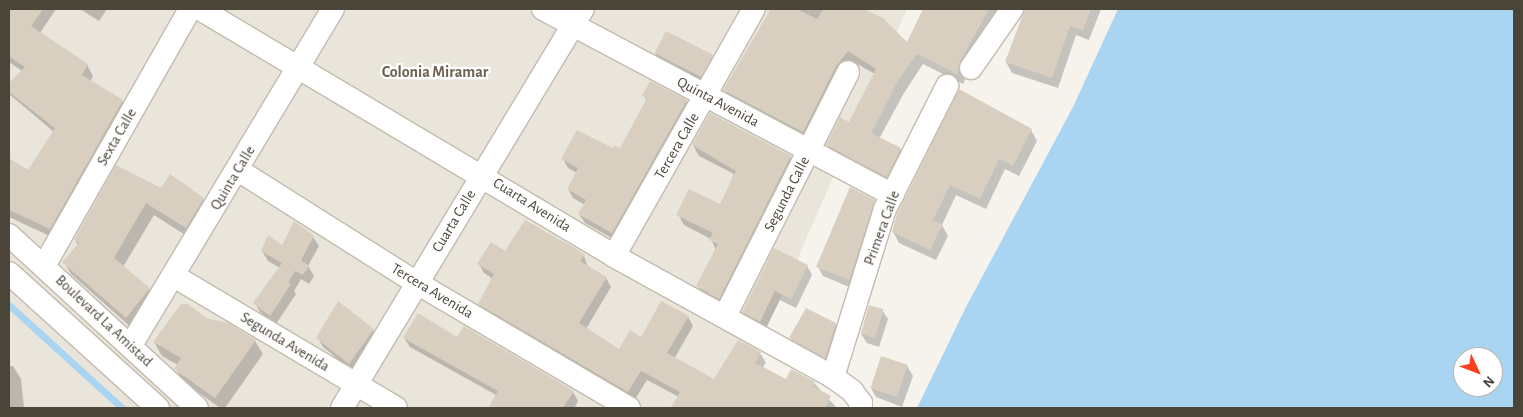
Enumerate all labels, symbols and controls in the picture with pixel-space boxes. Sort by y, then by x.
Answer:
district label: Colonia Miramar [382,62,488,82]
street label: Quinta Avenida [674,73,762,131]
street label: Sexta Calle [93,105,141,169]
street label: Tercera Calle [651,109,703,183]
street label: Quinta Calle [207,143,259,213]
street label: Segunda Calle [760,153,814,235]
street label: Cuarta Avenida [490,174,574,236]
street label: Cuarta Calle [428,186,480,256]
street label: Primera Calle [860,188,904,268]
street label: Tercera Avenida [388,259,476,323]
street label: Boulevard La Amistad [52,271,156,371]
street label: Segunda Avenida [237,308,333,376]
north arrow [1453,347,1503,397]
text: N [1480,373,1497,390]

